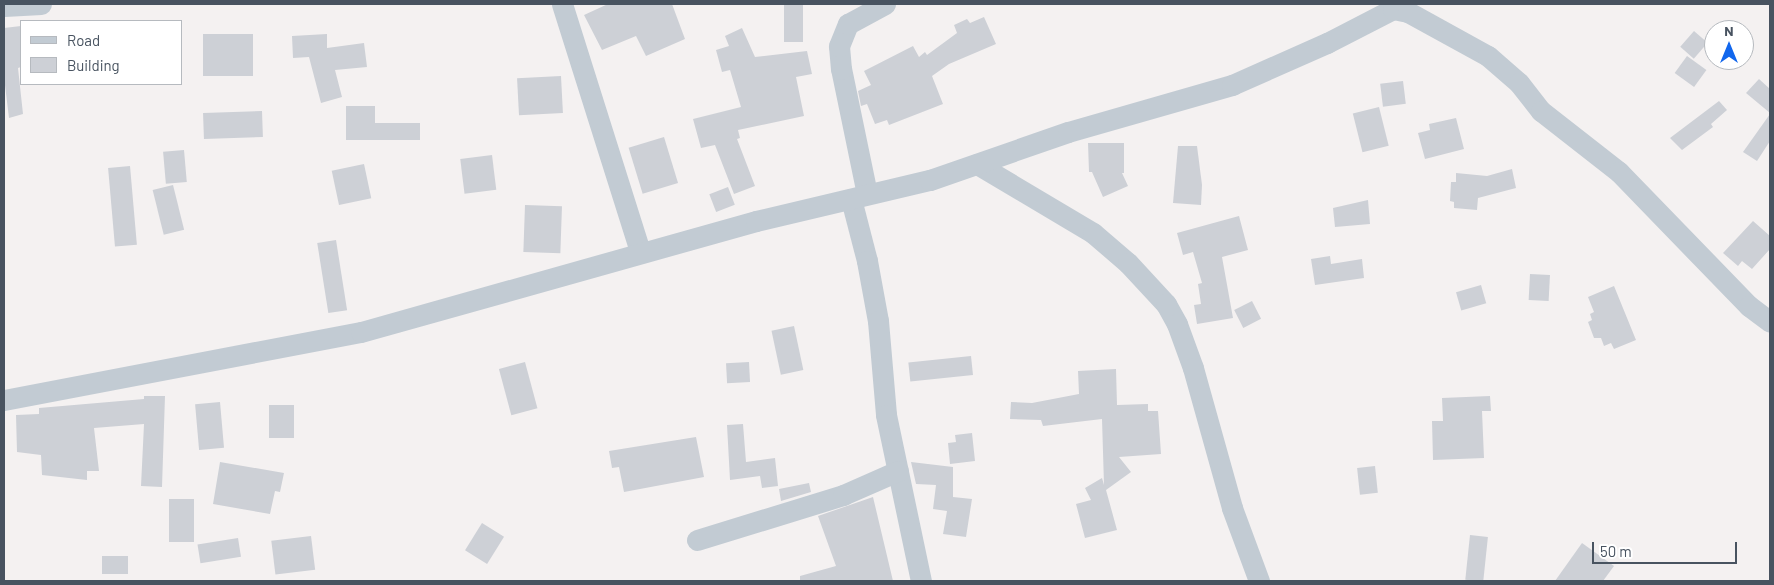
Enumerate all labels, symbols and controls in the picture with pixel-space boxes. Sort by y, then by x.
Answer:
legend [20,20,182,85]
north arrow [1704,20,1754,70]
text: N [1724,22,1734,39]
text: Road [67,31,100,49]
text: Building [67,56,120,74]
scale bar [1594,532,1739,564]
text: 50 m [1600,542,1632,560]

